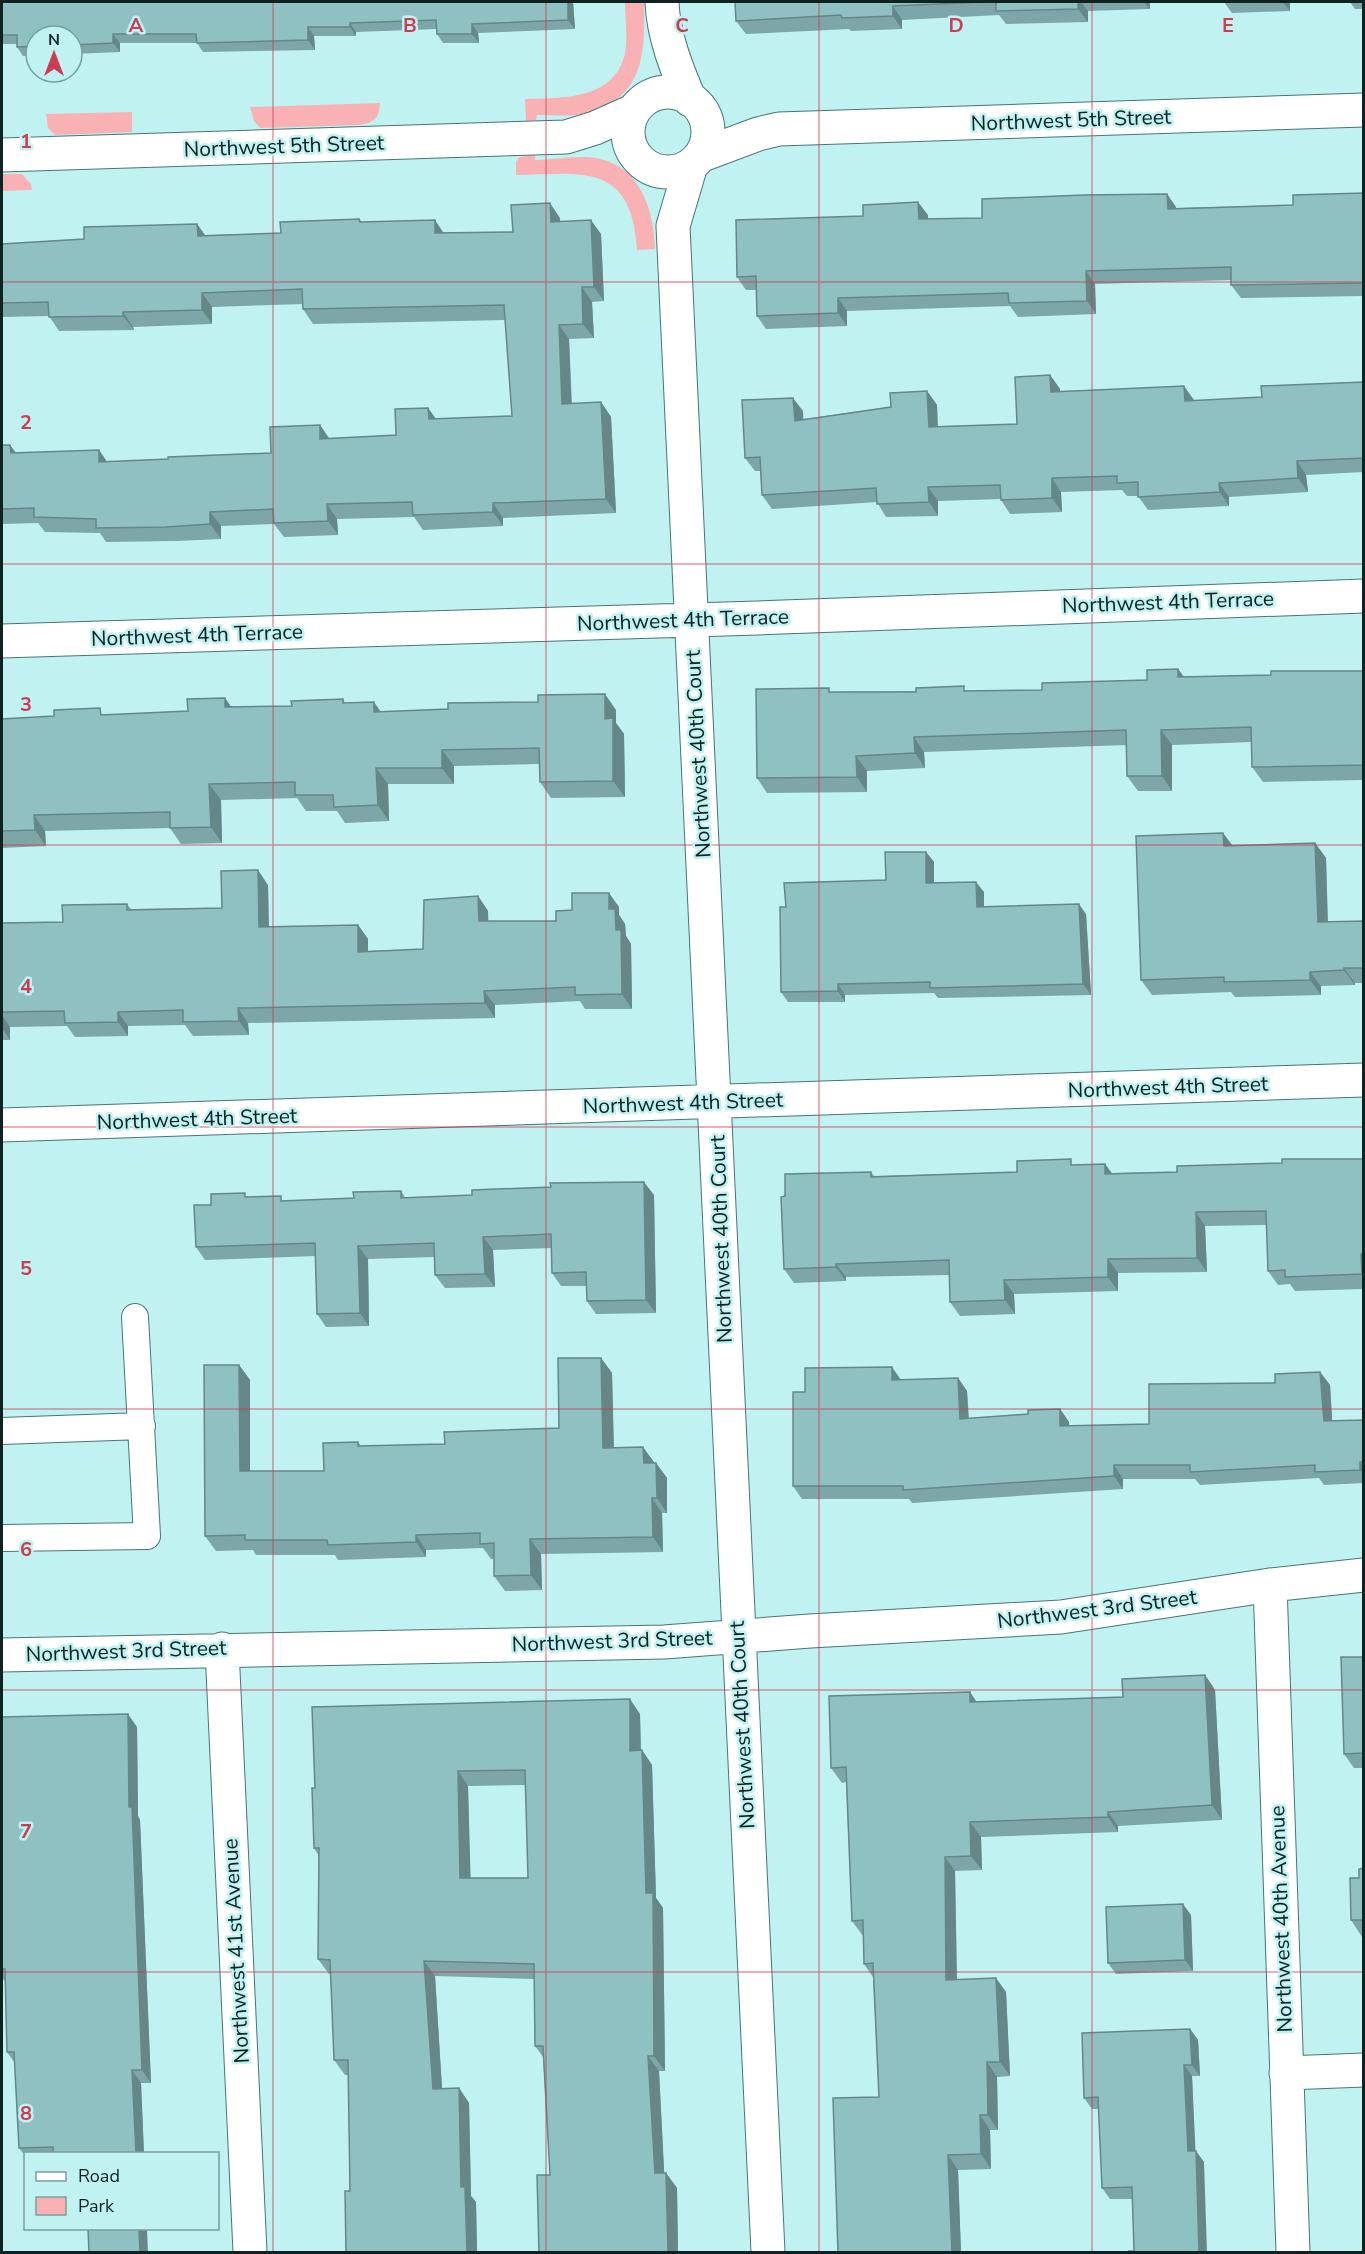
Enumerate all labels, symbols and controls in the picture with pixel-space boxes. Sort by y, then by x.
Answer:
text: A [129,12,144,39]
text: B [403,12,417,39]
text: C [675,12,689,39]
text: D [948,12,964,39]
text: E [1222,12,1234,39]
north arrow [24,24,84,84]
text: N [48,29,60,51]
street label: Northwest 5th Street [970,102,1172,137]
text: 1 [20,128,32,155]
street label: Northwest 5th Street [183,128,385,163]
text: 2 [20,409,32,436]
street label: Northwest 4th Terrace [1062,584,1274,620]
street label: Northwest 4th Terrace [577,602,789,638]
street label: Northwest 4th Terrace [91,617,303,653]
street label: Northwest 40th Court [679,649,717,859]
text: 3 [20,691,32,718]
text: 4 [20,973,32,1000]
street label: Northwest 4th Street [1067,1069,1269,1104]
street label: Northwest 4th Street [582,1085,784,1120]
street label: Northwest 4th Street [96,1101,298,1136]
street label: Northwest 40th Court [703,1134,739,1343]
text: 5 [20,1255,32,1282]
text: 6 [20,1536,32,1563]
street label: Northwest 3rd Street [996,1583,1199,1635]
street label: Northwest 40th Court [723,1620,761,1830]
street label: Northwest 3rd Street [511,1623,713,1658]
street label: Northwest 3rd Street [25,1633,227,1668]
street label: Northwest 40th Avenue [1263,1805,1299,2033]
text: 7 [20,1818,32,1845]
street label: Northwest 41st Avenue [216,1838,256,2064]
text: 8 [20,2100,32,2127]
legend [24,2152,219,2230]
text: Road [78,2164,120,2188]
text: Park [78,2194,115,2218]

